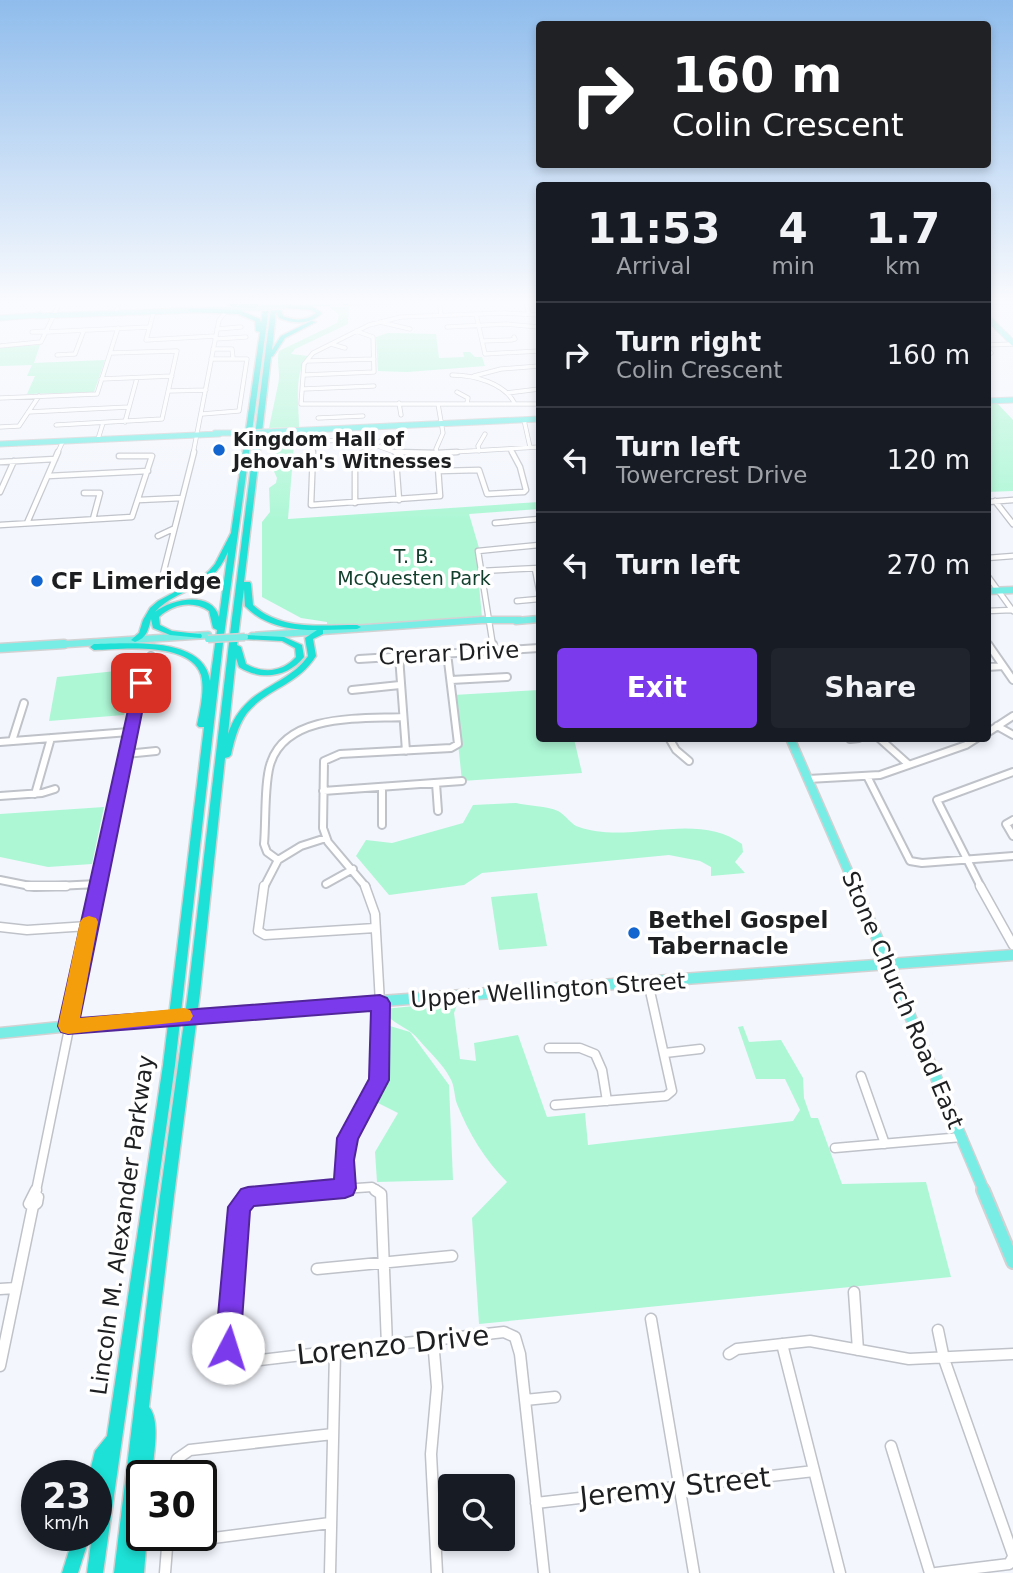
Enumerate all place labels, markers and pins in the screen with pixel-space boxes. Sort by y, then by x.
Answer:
place label: Kingdom Hall of Jehovah's Witnesses [231,428,452,472]
marker: Kingdom Hall of Jehovah's Witnesses [211,442,227,458]
place label: CF Limeridge [51,568,221,594]
marker: CF Limeridge [29,573,45,589]
pin [111,653,171,713]
place label: Bethel Gospel Tabernacle [648,907,828,959]
marker: Bethel Gospel Tabernacle [626,925,642,941]

